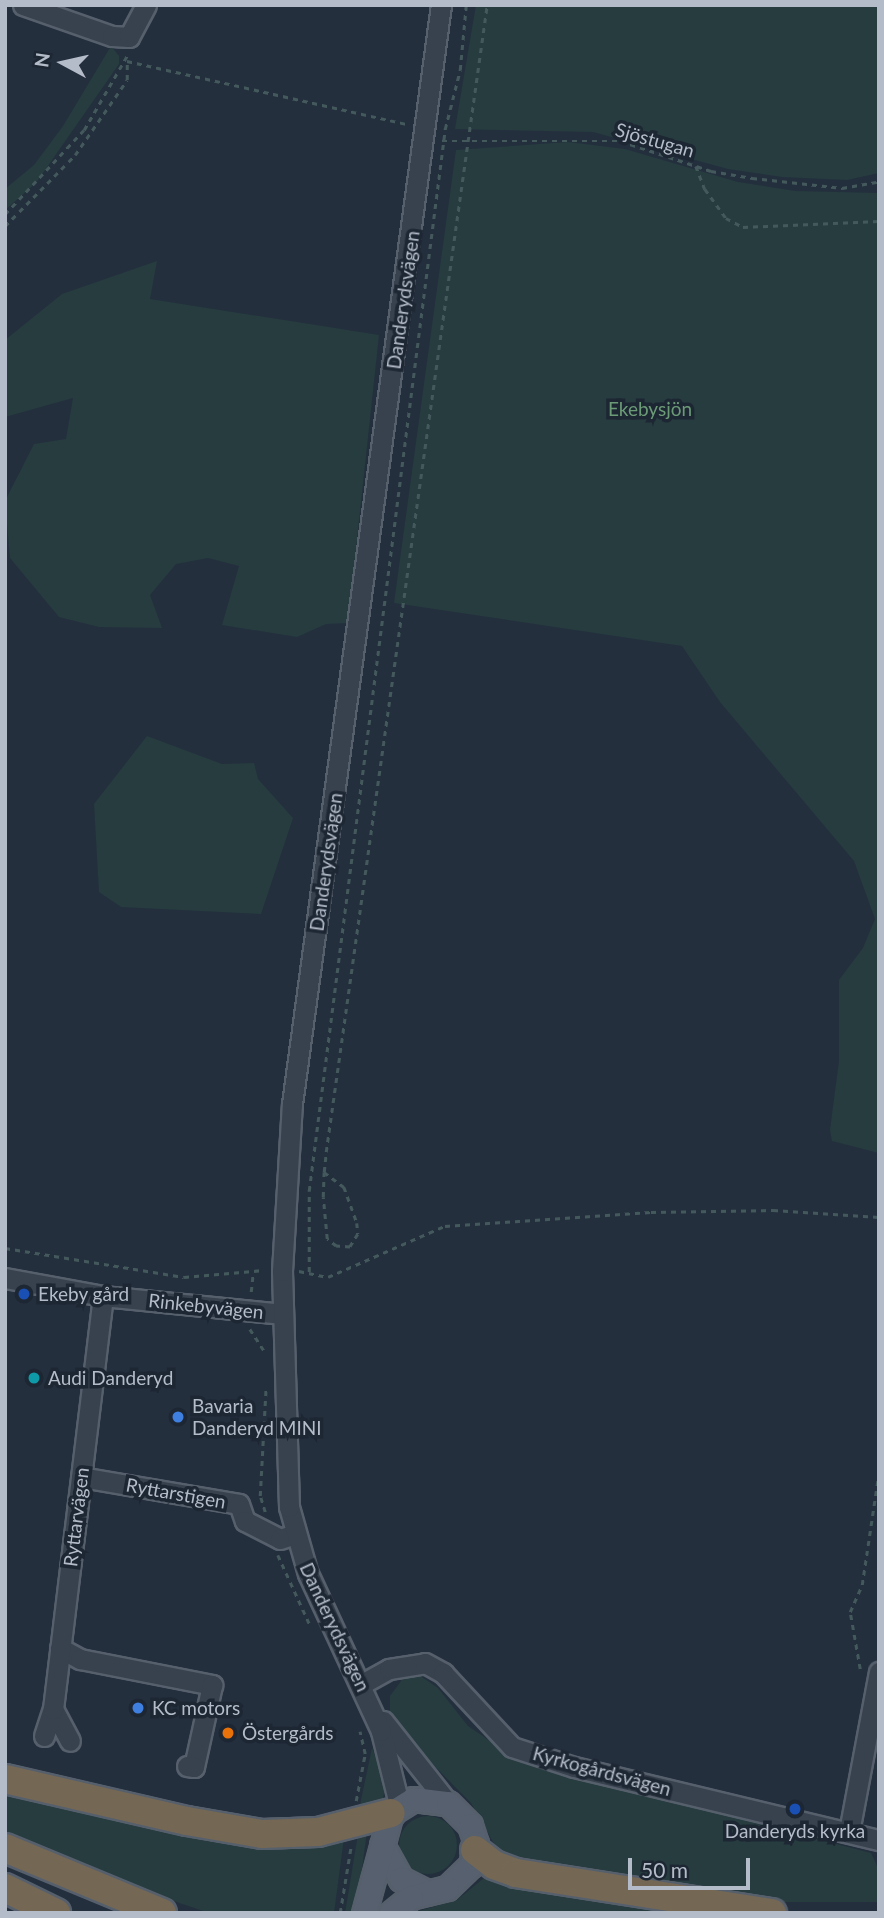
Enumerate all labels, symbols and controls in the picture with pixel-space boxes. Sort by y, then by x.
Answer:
north arrow [28,28,98,98]
text: N [29,51,54,69]
street label: Sjöstugan [613,118,697,162]
street label: Danderydsvägen [382,229,424,371]
park label: Ekebysjön [608,398,692,420]
street label: Danderydsvägen [305,791,347,933]
place label: Ekeby gård [38,1283,130,1305]
marker: Ekeby gård [16,1286,32,1302]
street label: Rinkebyvägen [147,1289,265,1323]
place label: Audi Danderyd [48,1367,173,1389]
marker: Audi Danderyd [26,1370,42,1386]
place label: Bavaria Danderyd MINI [192,1395,322,1439]
marker: Bavaria Danderyd MINI [170,1409,186,1425]
street label: Ryttarvägen [59,1466,93,1568]
street label: Ryttarstigen [124,1473,228,1513]
street label: Danderydsvägen [295,1559,375,1695]
place label: KC motors [152,1697,240,1719]
marker: KC motors [130,1700,146,1716]
place label: Östergårds [242,1722,334,1744]
marker: Östergårds [220,1725,236,1741]
street label: Kyrkogårdsvägen [530,1742,674,1800]
marker: Danderyds kyrka [787,1801,803,1817]
place label: Danderyds kyrka [725,1820,865,1842]
scale bar [632,1844,754,1888]
text: 50 m [641,1857,688,1882]

